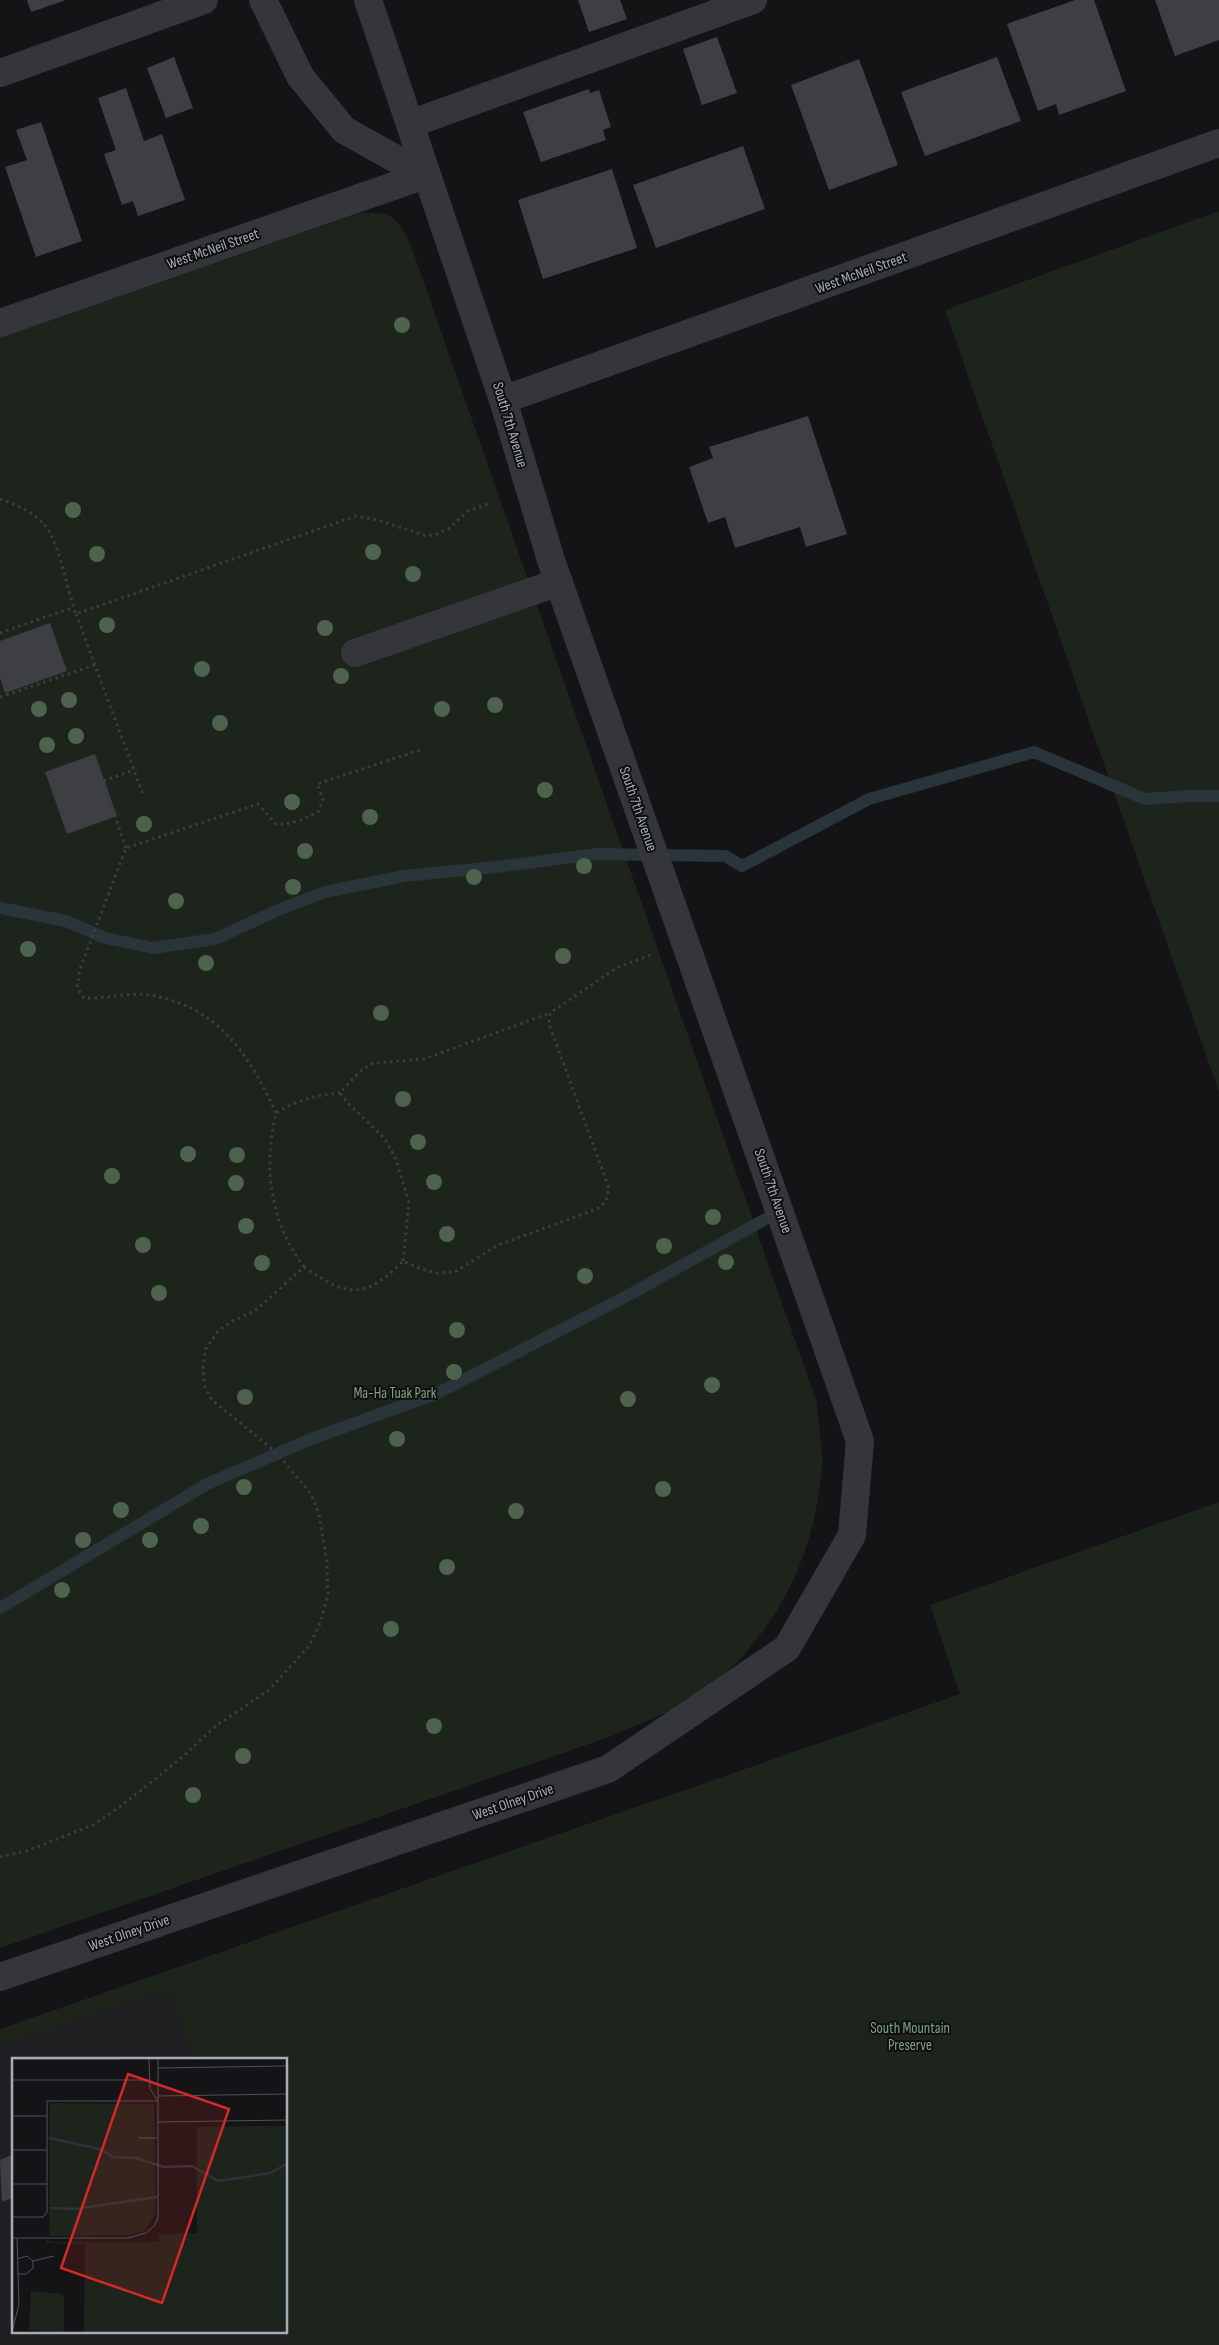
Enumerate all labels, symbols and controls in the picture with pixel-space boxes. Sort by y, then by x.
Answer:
street label: West McNeil Street [164,224,262,274]
street label: West McNeil Street [813,247,910,298]
street label: South 7th Avenue [488,380,532,470]
street label: South 7th Avenue [615,764,661,854]
street label: South 7th Avenue [750,1146,796,1236]
park label: Ma-Ha Tuak Park [353,1384,437,1403]
street label: West Olney Drive [470,1779,556,1825]
street label: West Olney Drive [86,1910,172,1956]
park label: South Mountain Preserve [870,2019,950,2055]
inset map [12,2058,288,2332]

